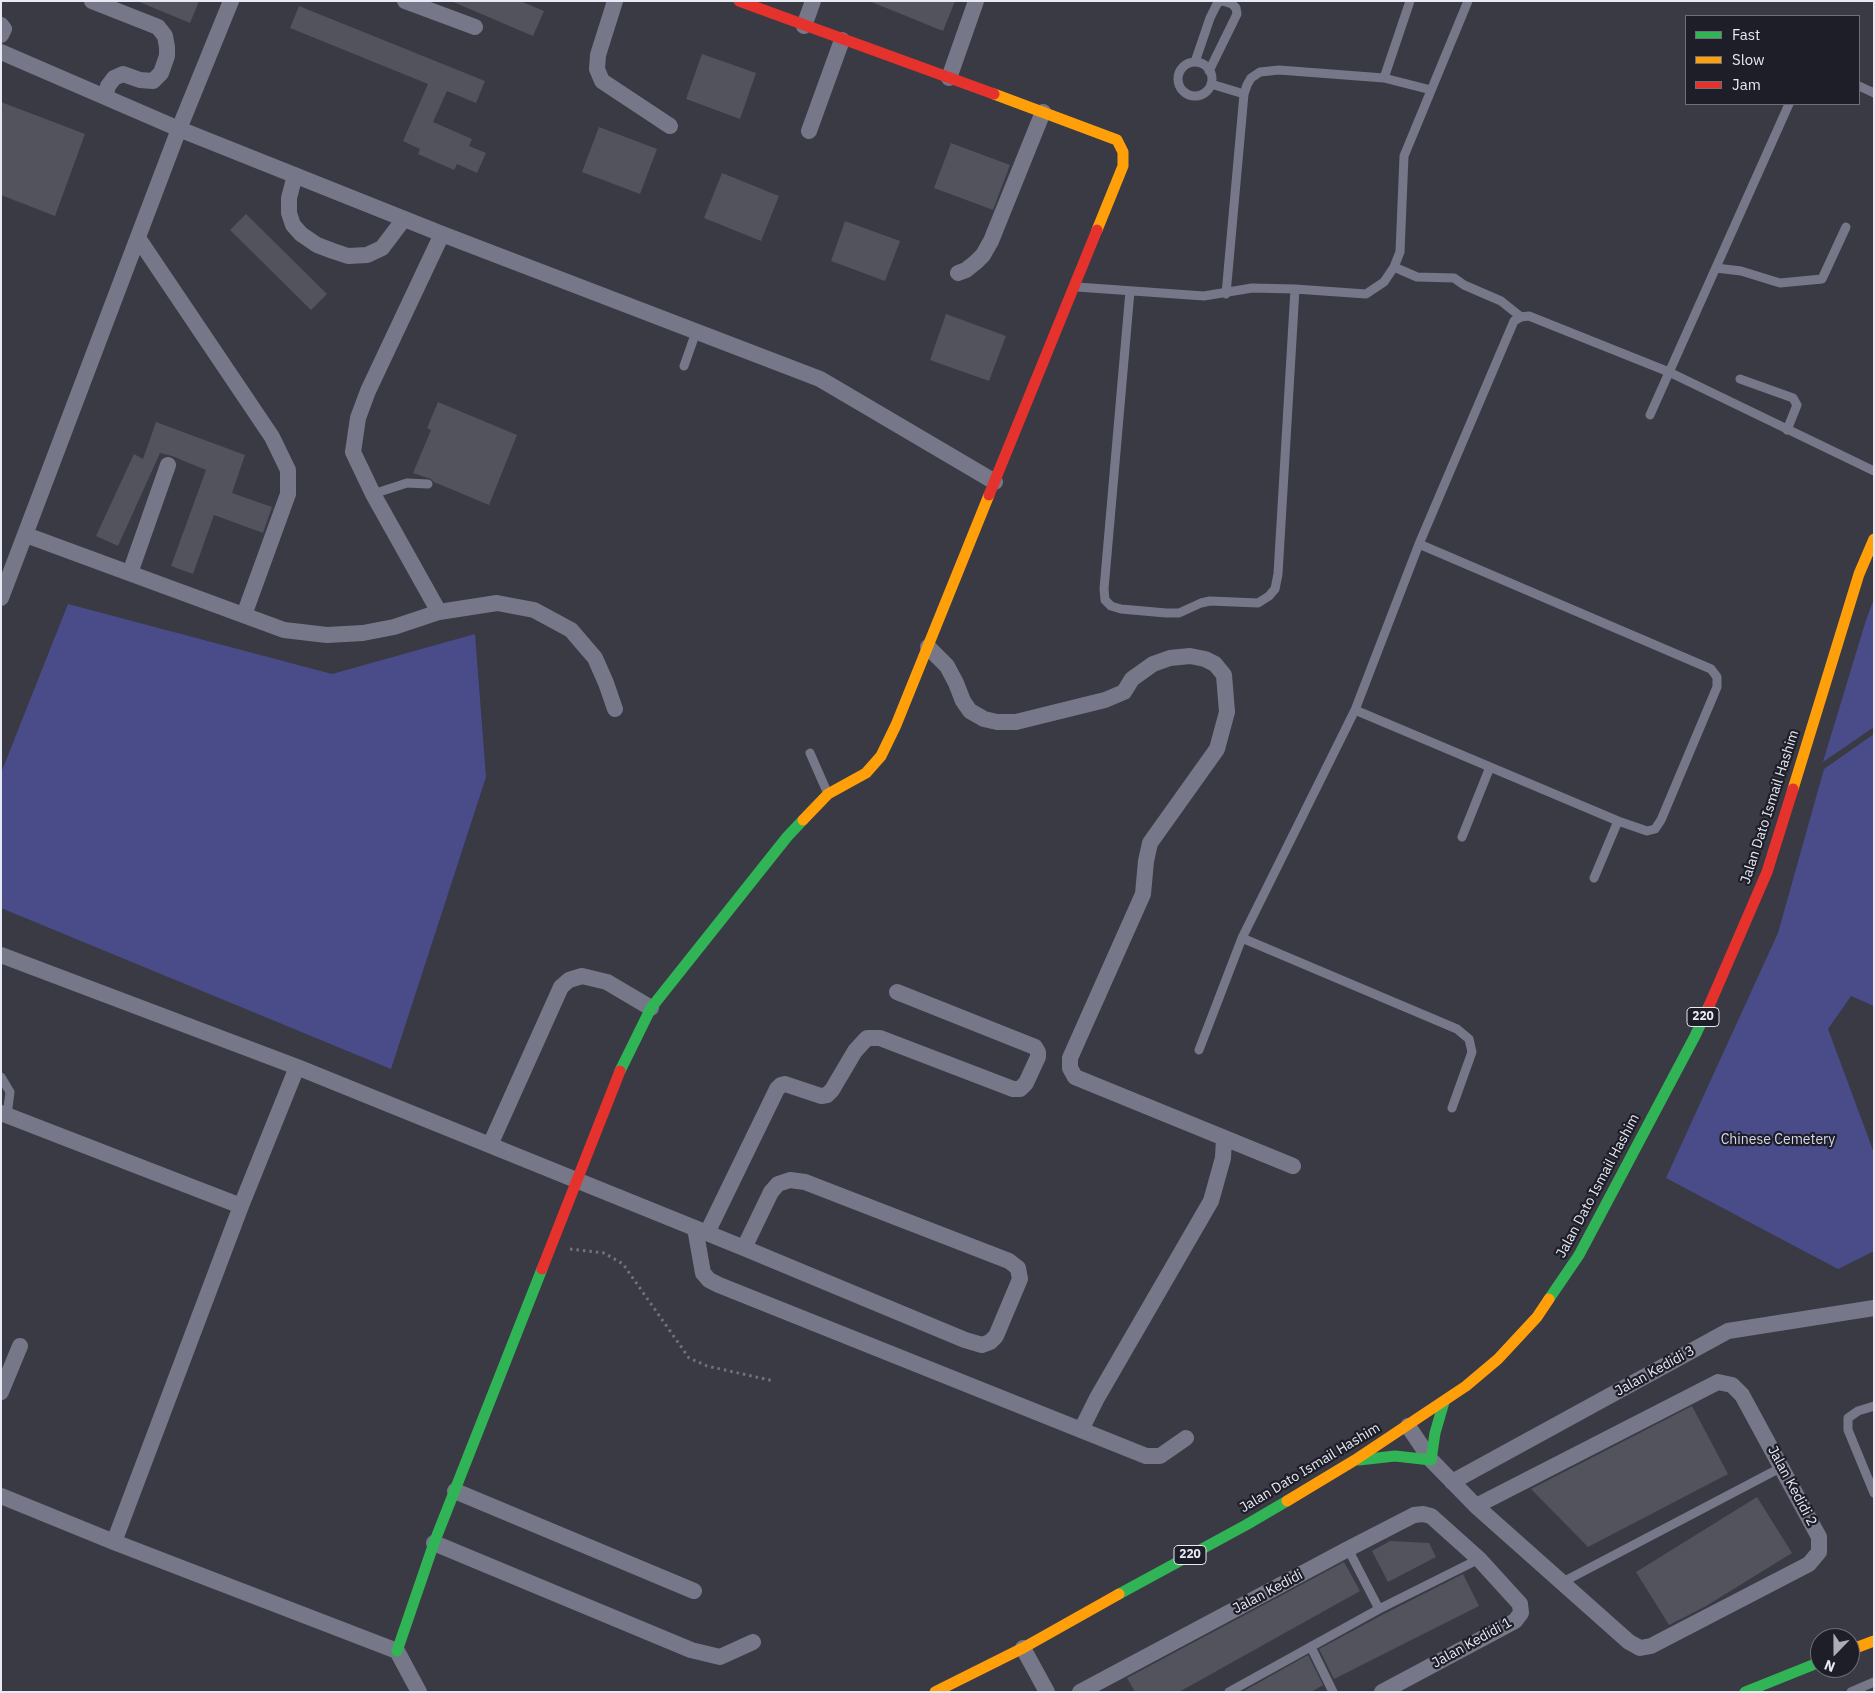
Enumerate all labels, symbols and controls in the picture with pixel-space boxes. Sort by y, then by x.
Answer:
legend [1685,15,1860,105]
text: Fast [1732,25,1760,44]
text: Slow [1732,50,1765,69]
text: Jam [1732,75,1761,94]
street label: Jalan Dato Ismail Hashim [1737,728,1803,886]
road number: 220 [1687,1008,1719,1026]
street label: Jalan Dato Ismail Hashim [1553,1111,1643,1261]
park label: Chinese Cemetery [1721,1132,1835,1148]
street label: Jalan Kedidi 3 [1612,1342,1698,1400]
street label: Jalan Dato Ismail Hashim [1237,1419,1383,1517]
street label: Jalan Kedidi 2 [1764,1443,1820,1529]
road number: 220 [1174,1546,1206,1564]
street label: Jalan Kedidi [1230,1567,1306,1617]
street label: Jalan Kedidi 1 [1429,1614,1515,1672]
north arrow [1810,1628,1860,1678]
text: N [1822,1656,1838,1676]

